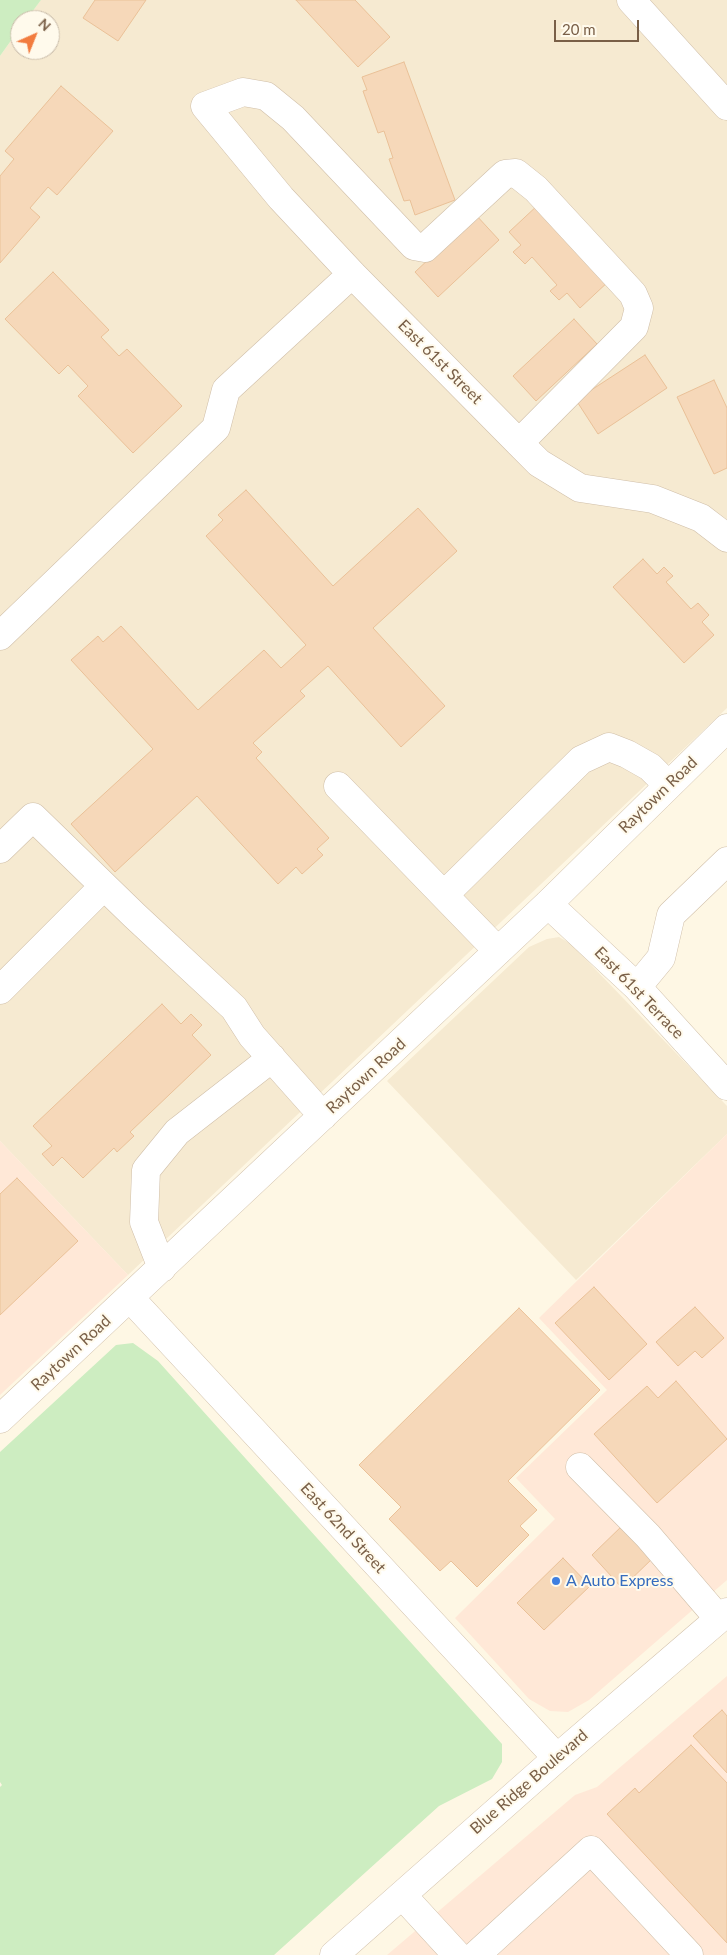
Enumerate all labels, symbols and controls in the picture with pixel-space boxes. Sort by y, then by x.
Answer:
north arrow [10,10,60,60]
scale bar [557,10,642,42]
text: N [35,15,55,34]
text: 20 m [562,20,596,38]
street label: East 61st Street [394,316,486,408]
street label: Raytown Road [615,753,701,837]
street label: East 61st Terrace [590,943,688,1043]
street label: Raytown Road [322,1034,410,1118]
street label: Raytown Road [27,1311,115,1395]
street label: East 62nd Street [296,1479,390,1577]
place label: A Auto Express [566,1571,673,1591]
marker: A Auto Express [550,1575,562,1587]
street label: Blue Ridge Boulevard [466,1726,592,1838]

